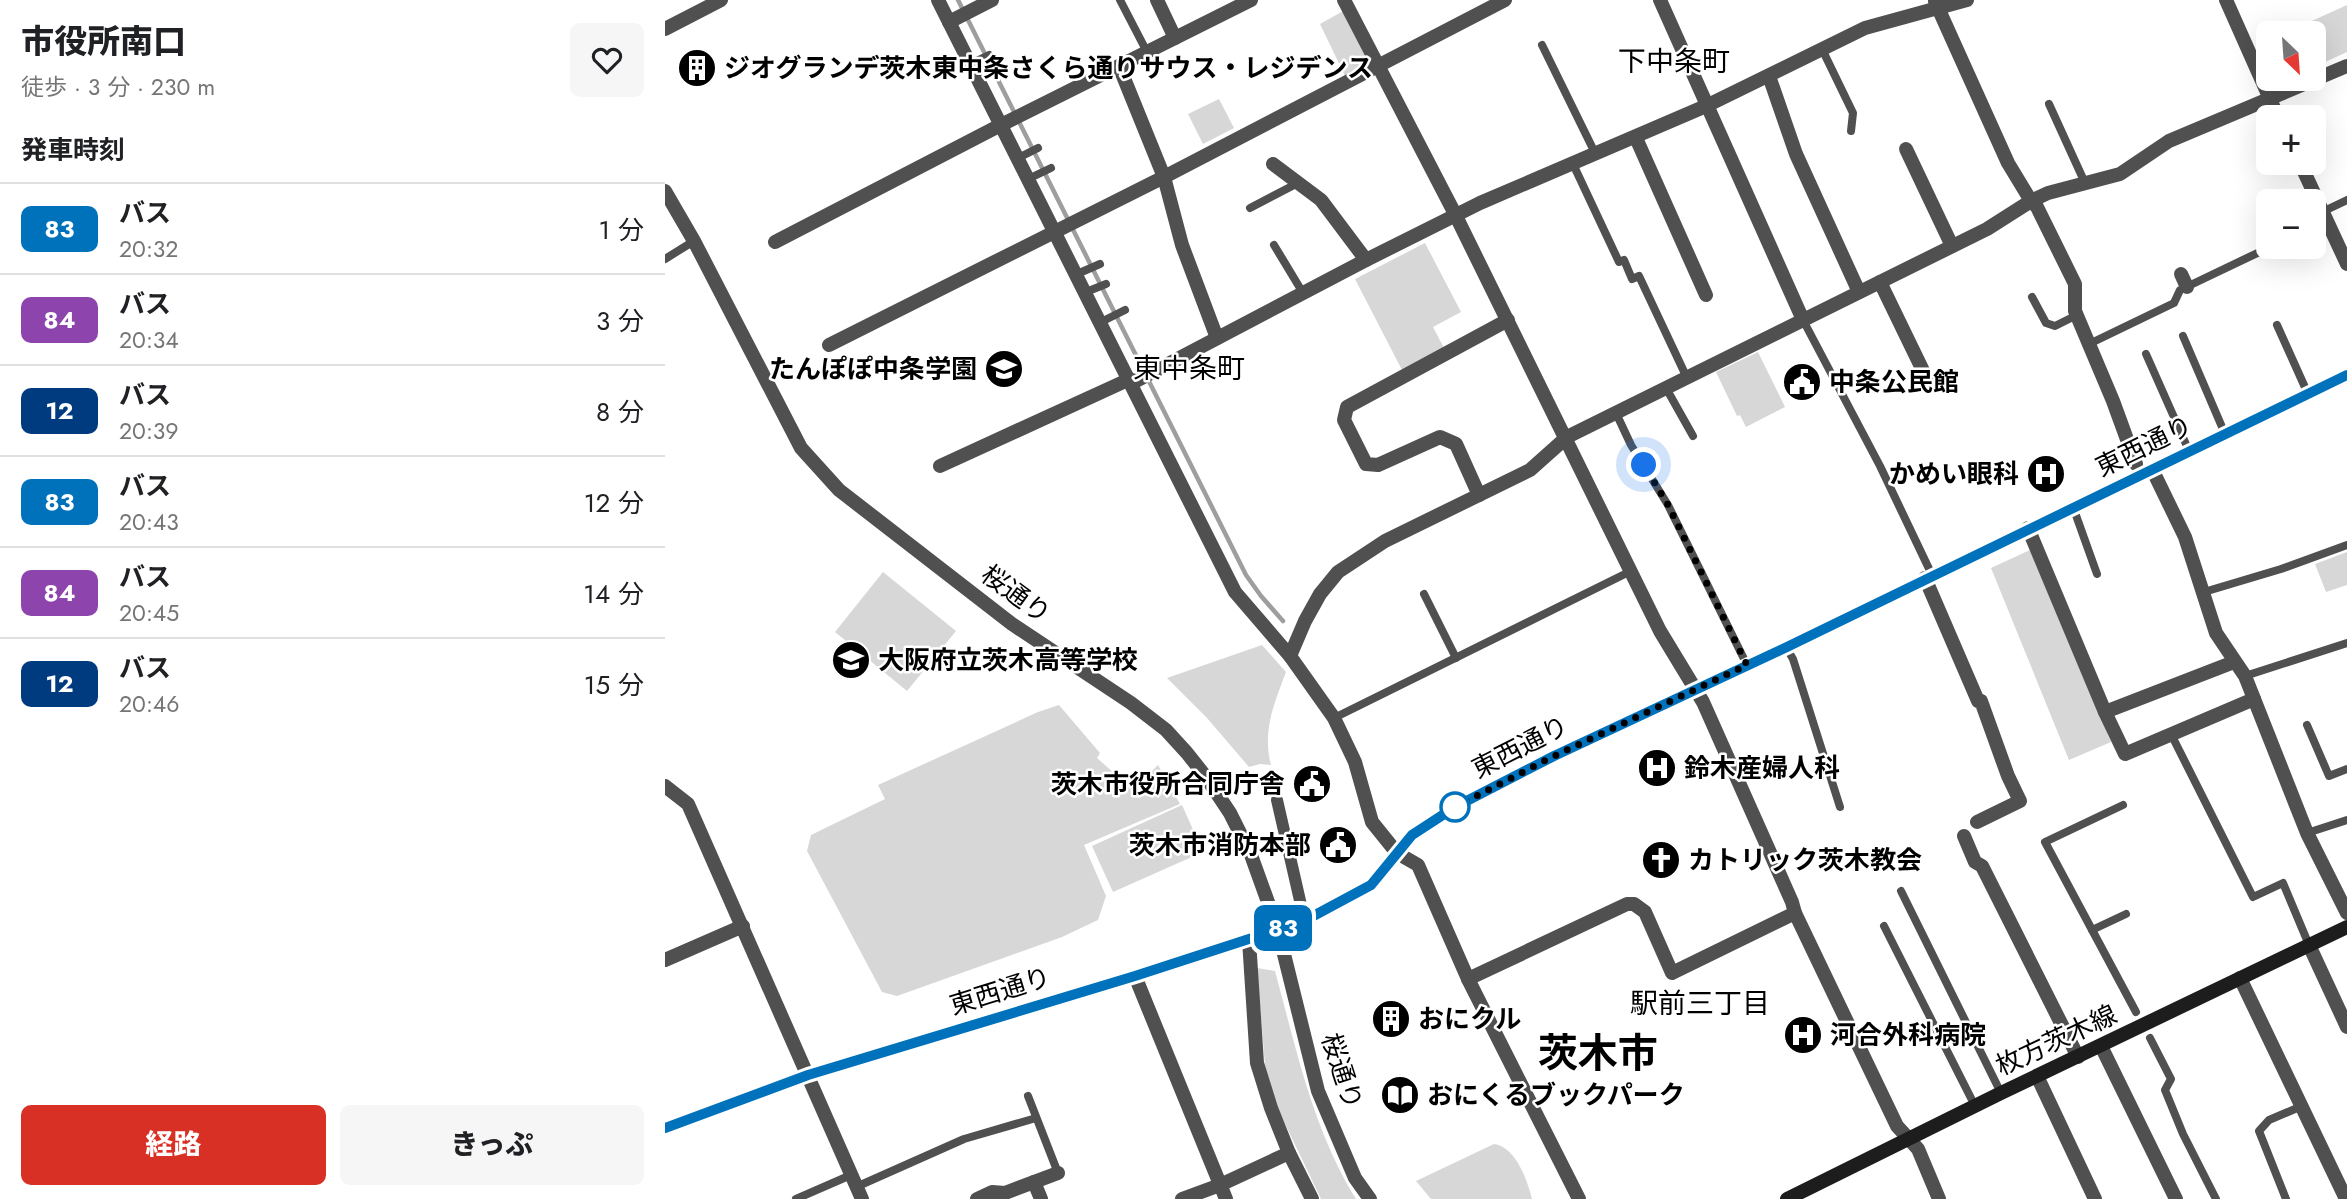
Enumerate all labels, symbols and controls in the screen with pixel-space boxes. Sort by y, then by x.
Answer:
text: 市役所南口 [21,18,186,65]
north arrow [2256,21,2326,91]
map controls [2256,21,2326,259]
button: heart [570,23,644,97]
district label: 下中条町 [1618,41,1730,82]
building icon: ジオグランデ茨木東中条さくら通りサウス・レジデンス [676,47,718,89]
place label: ジオグランデ茨木東中条さくら通りサウス・レジデンス [724,49,1373,87]
text: 徒歩 · 3 分 · 230 m [21,70,215,104]
button: + [2256,105,2326,175]
text: 発車時刻 [21,131,125,169]
button: − [2256,189,2326,259]
text: バス [119,194,171,232]
text: 83 [45,211,74,246]
text: 1 分 [598,211,644,249]
text: 20:32 [119,232,178,266]
text: バス [119,285,171,323]
text: 84 [44,302,75,337]
text: 3 分 [596,302,644,340]
text: 20:34 [119,323,179,357]
school or university icon: たんぽぽ中条学園 [983,348,1025,390]
district label: 東中条町 [1133,348,1245,389]
place label: たんぽぽ中条学園 [769,350,977,388]
public building icon: 中条公民館 [1781,361,1823,403]
place label: 中条公民館 [1829,363,1959,401]
text: バス [119,376,171,414]
text: 12 [46,393,73,428]
text: 8 分 [596,393,644,431]
street label: 東西通り [2089,406,2199,486]
text: 20:39 [119,414,179,448]
your location [1626,447,1661,482]
hospital icon: かめい眼科 [2025,453,2067,495]
place label: かめい眼科 [1889,455,2019,493]
text: バス [119,467,171,505]
text: 83 [45,484,74,519]
text: 12 分 [584,484,644,522]
text: 20:43 [119,505,179,539]
street label: 桜通り [973,556,1059,632]
text: バス [119,558,171,596]
text: 84 [44,575,75,610]
text: 14 分 [583,575,644,613]
text: 20:45 [119,596,179,630]
school or university icon: 大阪府立茨木高等学校 [830,639,872,681]
place label: 大阪府立茨木高等学校 [878,641,1138,679]
text: バス [119,649,171,687]
text: 12 [46,666,73,701]
text: 15 分 [584,666,644,704]
text: 20:46 [119,687,179,721]
street label: 東西通り [1465,706,1575,788]
hospital icon: 鈴木産婦人科 [1636,747,1678,789]
place label: 鈴木産婦人科 [1684,749,1840,787]
public building icon: 茨木市役所合同庁舎 [1291,763,1333,805]
place label: 茨木市役所合同庁舎 [1051,765,1285,803]
unlabelled marker [1440,792,1470,822]
public building icon: 茨木市消防本部 [1317,824,1359,866]
place label: 茨木市消防本部 [1129,826,1311,864]
church icon: カトリック茨木教会 [1640,839,1682,881]
place label: カトリック茨木教会 [1688,841,1922,879]
line badge: 83 [1251,905,1315,951]
text: 83 [1268,910,1298,945]
street label: 東西通り [945,958,1055,1024]
district label: 駅前三丁目 [1630,983,1770,1024]
street label: 枚方茨木線 [1989,995,2123,1085]
building icon: おにクル [1370,998,1412,1040]
place label: おにクル [1418,1000,1521,1038]
hospital icon: 河合外科病院 [1782,1014,1824,1056]
place label: 河合外科病院 [1830,1016,1986,1054]
district label: 茨木市 [1538,1024,1658,1082]
street label: 桜通り [1312,1028,1372,1114]
library icon: おにくるブックパーク [1379,1074,1421,1116]
place label: おにくるブックパーク [1427,1076,1685,1114]
button: 経路 [21,1105,326,1185]
button: きっぷ [340,1105,644,1185]

